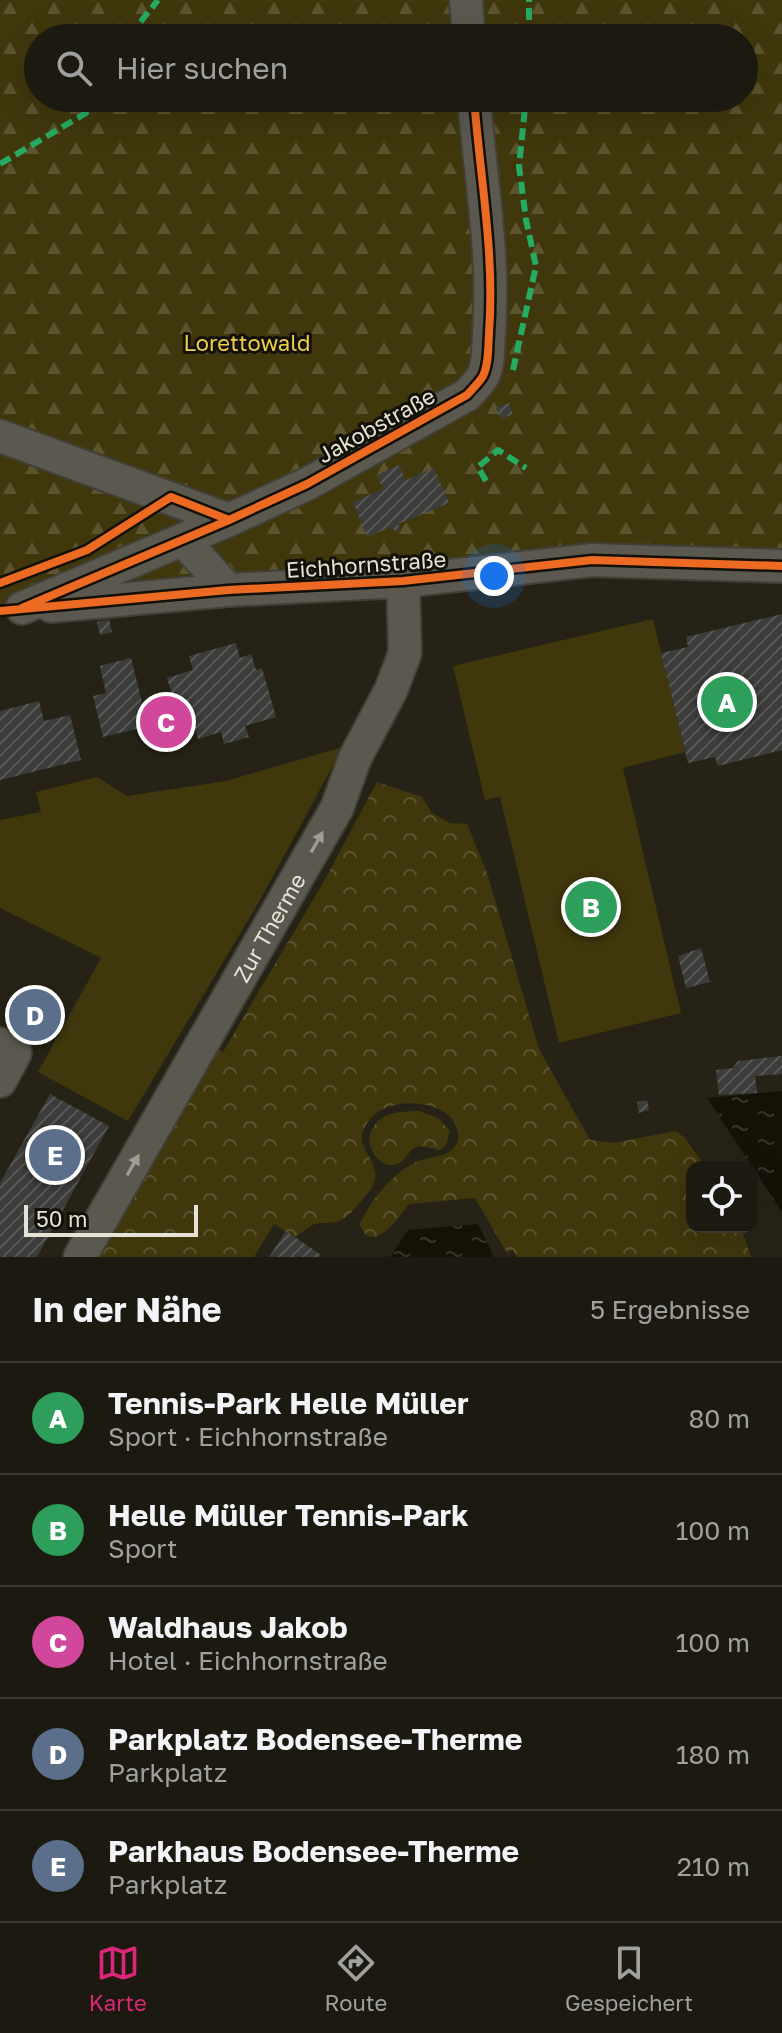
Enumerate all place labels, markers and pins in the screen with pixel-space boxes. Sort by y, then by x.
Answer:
pin: A [701,672,753,732]
pin: C [140,692,192,752]
pin: B [565,877,617,937]
pin: D [9,985,61,1045]
pin: E [29,1125,81,1185]

